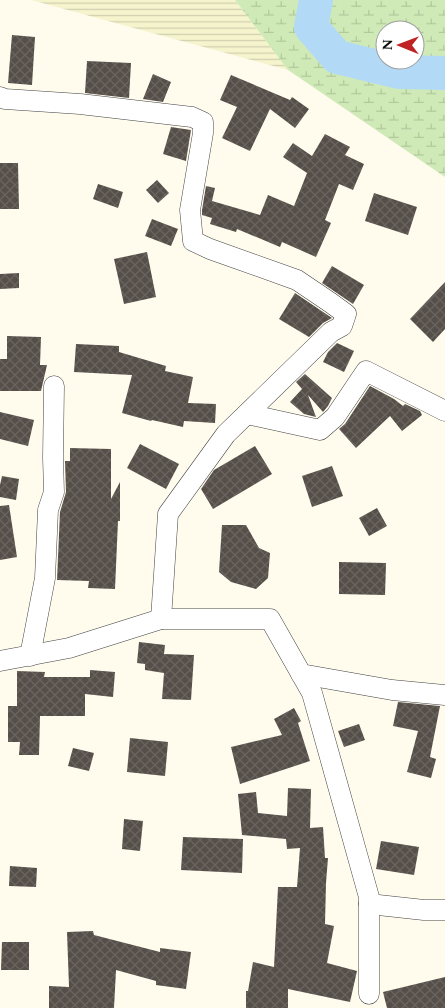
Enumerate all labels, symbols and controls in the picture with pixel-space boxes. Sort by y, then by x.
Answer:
north arrow [375,20,425,70]
text: N [377,39,398,51]

